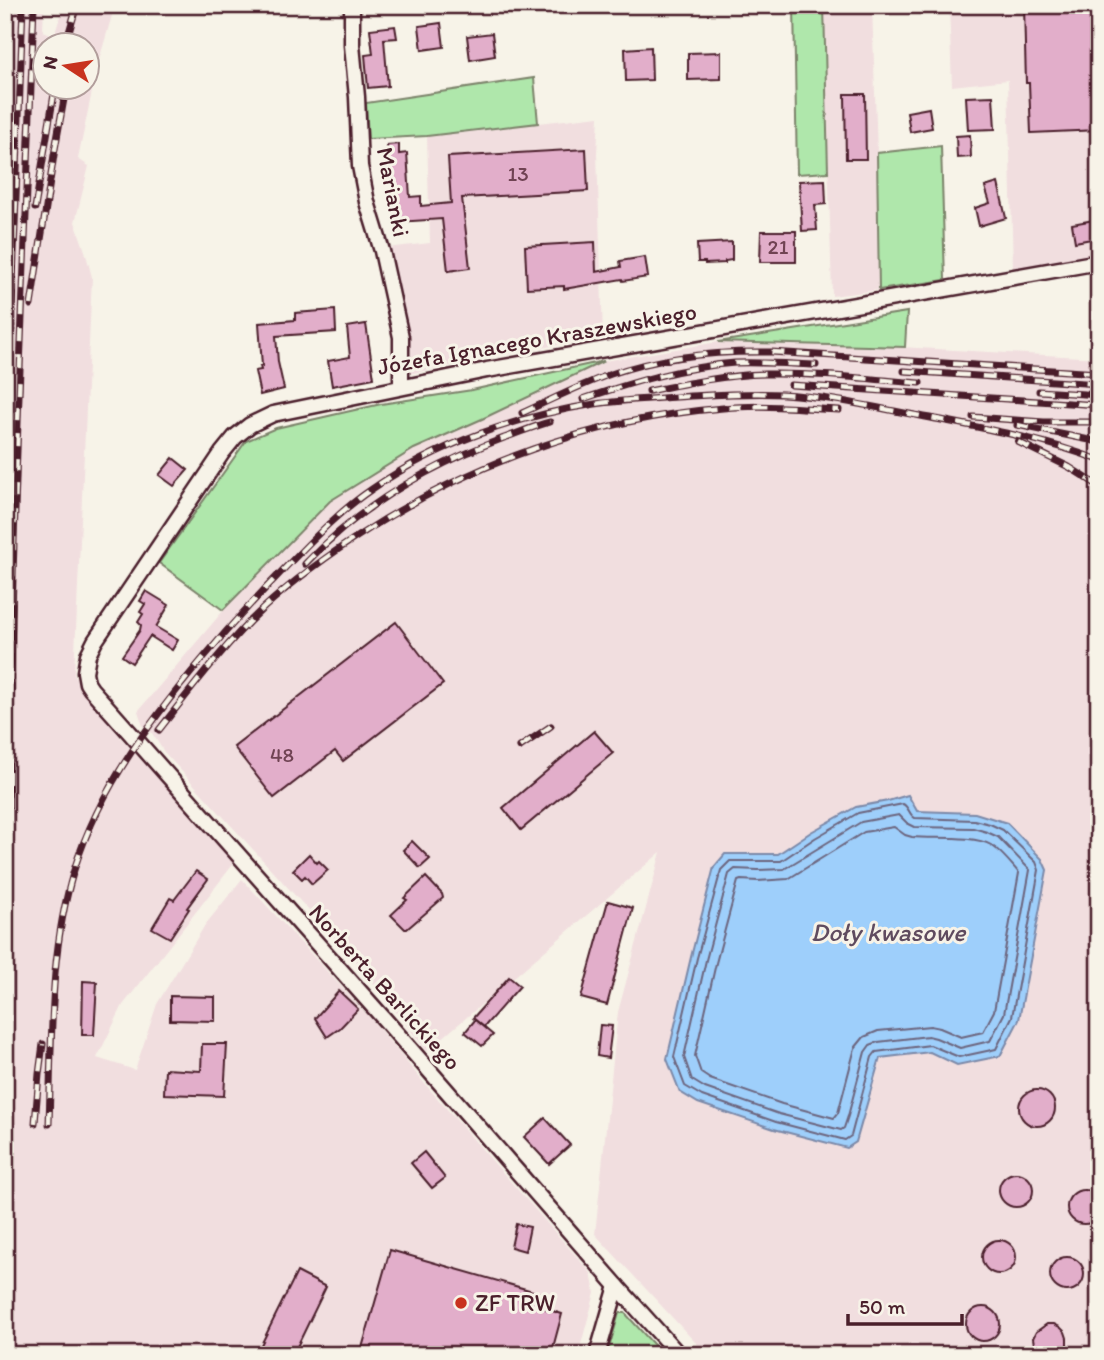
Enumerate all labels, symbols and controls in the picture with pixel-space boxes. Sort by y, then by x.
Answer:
north arrow [32,32,102,102]
text: N [37,54,62,71]
street label: Marianki [371,145,416,239]
house number: 13 [507,161,529,186]
house number: 21 [768,234,789,259]
street label: Józefa Ignacego Kraszewskiego [375,296,699,381]
house number: 48 [270,742,294,767]
street label: Norberta Barlickiego [303,898,468,1076]
water label: Doły kwasowe [811,916,967,948]
scale bar [848,1283,962,1327]
place label: ZF TRW [475,1288,555,1317]
text: 50 m [859,1294,906,1319]
marker: ZF TRW [453,1295,469,1311]

